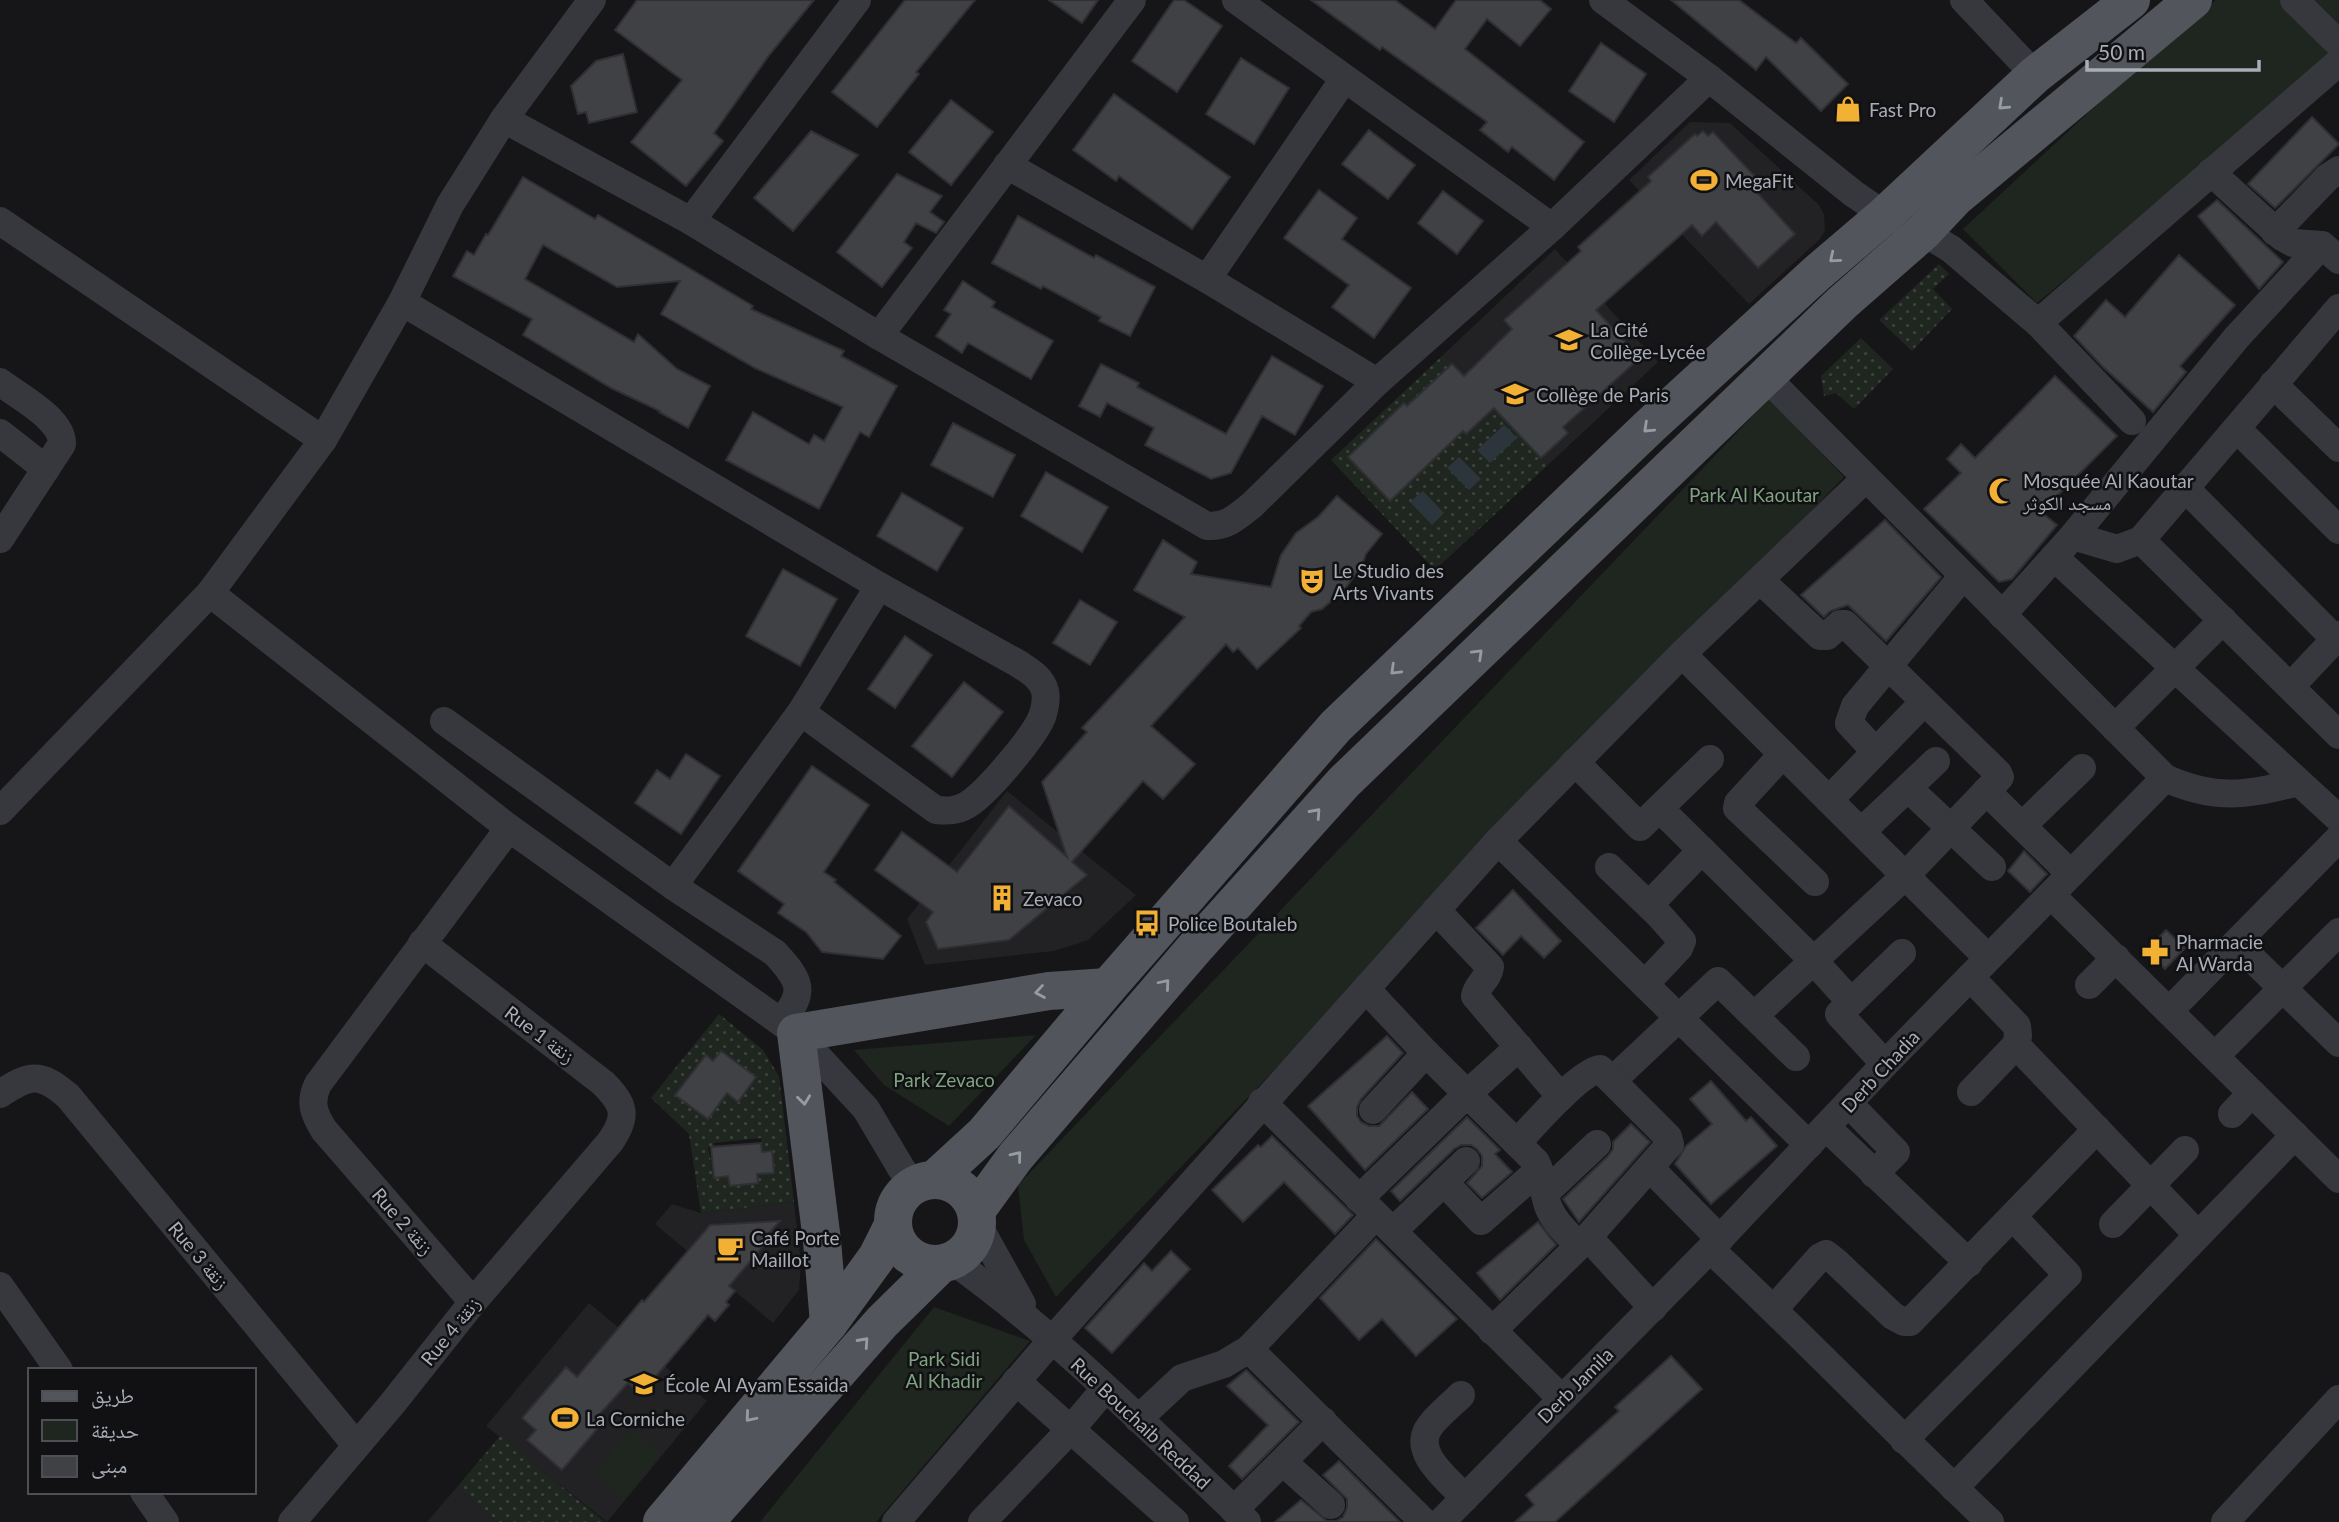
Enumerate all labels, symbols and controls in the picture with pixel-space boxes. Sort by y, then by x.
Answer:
scale bar [2087,28,2258,72]
text: 50 m [2098,39,2145,64]
shop icon: Fast Pro [1833,94,1863,124]
one-way arrow [1998,97,2011,110]
place label: Fast Pro [1869,98,1936,121]
sports icon: MegaFit [1689,165,1719,195]
place label: MegaFit [1725,169,1794,192]
one-way arrow [1830,250,1843,262]
place label: La Cité Collège-Lycée [1590,318,1706,363]
school or university icon: La Cité Collège-Lycée [1554,325,1584,355]
school or university icon: Collège de Paris [1500,379,1530,409]
place label: Collège de Paris [1536,383,1669,406]
one-way arrow [1643,420,1656,432]
place label: Mosquée Al Kaoutar مسجد الكوثر [2022,469,2194,515]
mosque icon: Mosquée Al Kaoutar مسجد الكوثر [1987,476,2017,506]
park label: Park Al Kaoutar [1689,483,1819,506]
place label: Le Studio des Arts Vivants [1333,559,1444,604]
theatre icon: Le Studio des Arts Vivants [1297,566,1327,596]
one-way arrow [1470,649,1483,662]
one-way arrow [1390,661,1403,674]
one-way arrow [1308,808,1320,821]
building icon: Zevaco [987,883,1017,913]
place label: Zevaco [1023,887,1083,910]
bus stop icon: Police Boutaleb [1132,908,1162,938]
place label: Police Boutaleb [1168,912,1297,935]
place label: Pharmacie Al Warda [2176,930,2263,975]
pharmacy icon: Pharmacie Al Warda [2140,937,2170,967]
one-way arrow [1157,979,1169,992]
one-way arrow [1034,985,1046,1000]
street label: Rue 1 زنقة [500,1000,579,1068]
street label: Derb Chadia [1836,1025,1924,1117]
park label: Park Zevaco [893,1068,995,1091]
one-way arrow [797,1094,812,1106]
one-way arrow [1009,1152,1021,1165]
street label: Rue 2 زنقة [367,1183,438,1260]
street label: Rue 3 زنقة [163,1216,234,1294]
place label: Café Porte Maillot [751,1226,840,1271]
cafe icon: Café Porte Maillot [715,1233,745,1263]
street label: Rue 4 زنقة [415,1292,485,1370]
one-way arrow [855,1337,868,1350]
street label: Derb Jamila [1532,1342,1618,1428]
park label: Park Sidi Al Khadir [906,1347,983,1392]
street label: Rue Bouchaib Reddad [1066,1352,1216,1494]
legend [28,1368,256,1494]
school or university icon: École Al Ayam Essaida [629,1369,659,1399]
place label: École Al Ayam Essaida [665,1373,848,1396]
text: طريق [91,1382,134,1409]
sports icon: La Corniche [550,1403,580,1433]
place label: La Corniche [586,1407,685,1430]
one-way arrow [746,1409,758,1422]
text: حديقة [91,1417,139,1442]
text: مبنى [91,1452,127,1479]

